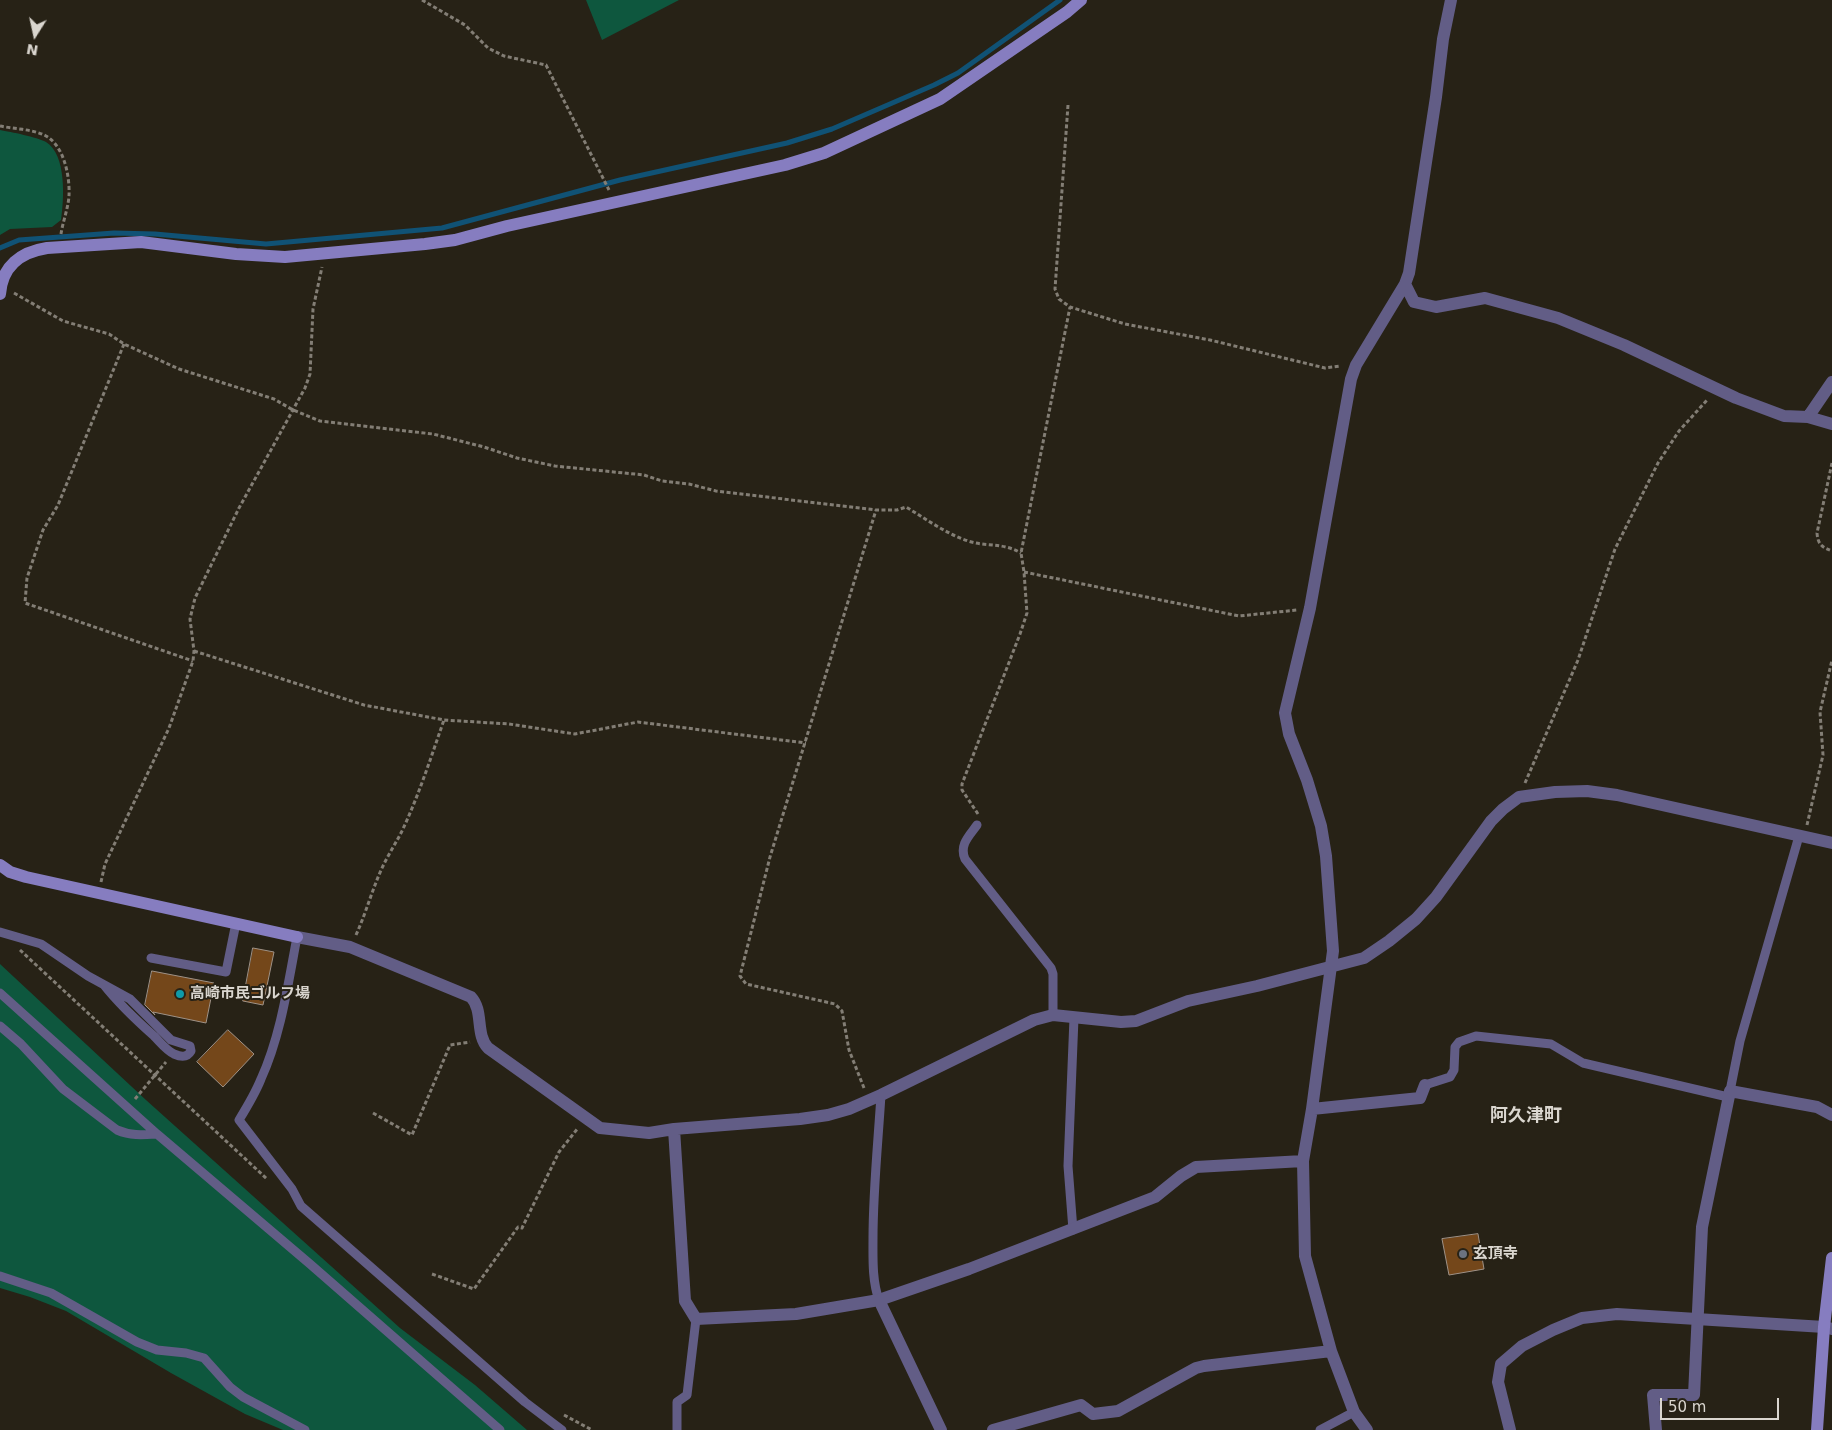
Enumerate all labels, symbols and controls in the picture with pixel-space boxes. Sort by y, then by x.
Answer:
north arrow [10,10,60,60]
text: N [25,41,40,59]
place label: 高崎市民ゴルフ場 [190,985,310,1003]
marker: 高崎市民ゴルフ場 [174,988,186,1000]
district label: 阿久津町 [1490,1105,1562,1127]
place label: 玄頂寺 [1473,1245,1518,1263]
marker: 玄頂寺 [1457,1248,1469,1260]
scale bar [1662,1388,1781,1420]
text: 50 m [1668,1398,1706,1416]

